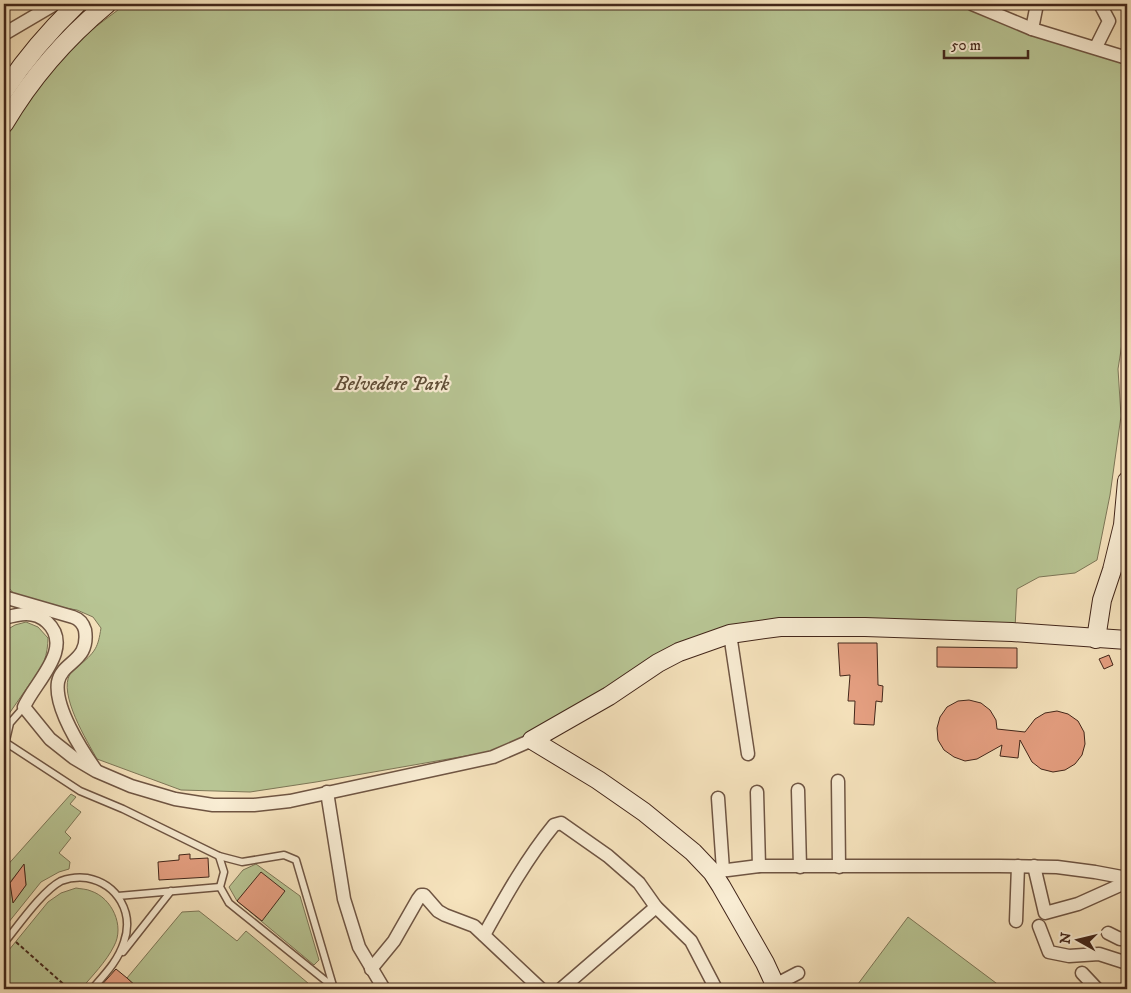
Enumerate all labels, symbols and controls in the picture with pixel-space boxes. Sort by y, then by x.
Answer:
scale bar [944,28,1027,60]
text: 50 m [951,36,981,55]
park label: Belvedere Park [334,372,450,397]
north arrow [1054,916,1104,966]
text: N [1056,931,1076,945]

